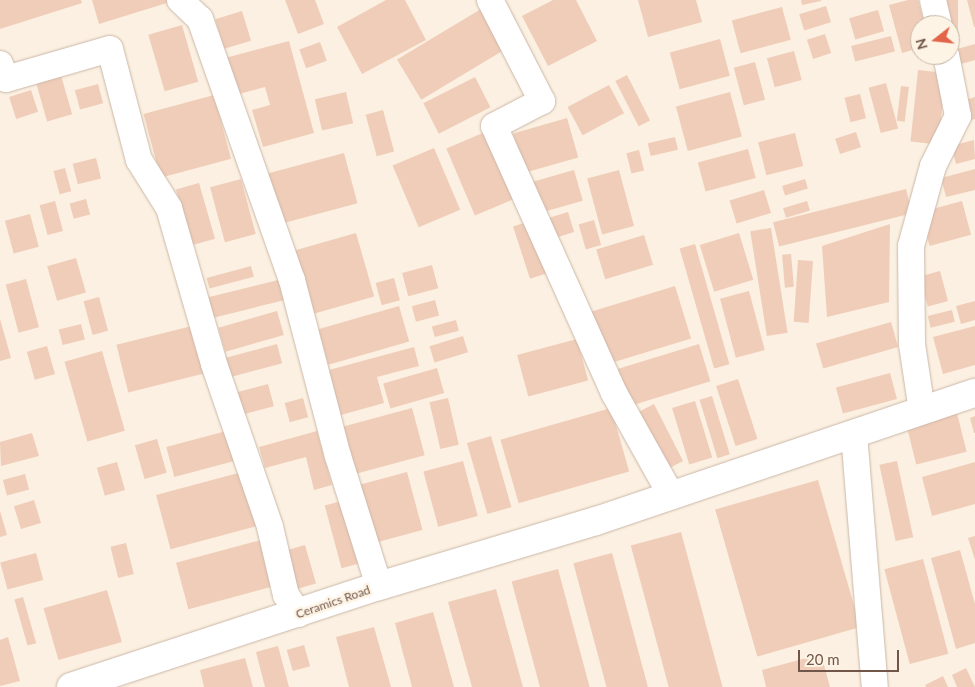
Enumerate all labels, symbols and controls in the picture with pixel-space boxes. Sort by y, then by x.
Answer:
north arrow [910,15,960,65]
text: N [911,36,931,52]
street label: Ceramics Road [294,583,372,621]
scale bar [800,640,901,672]
text: 20 m [806,650,840,668]

